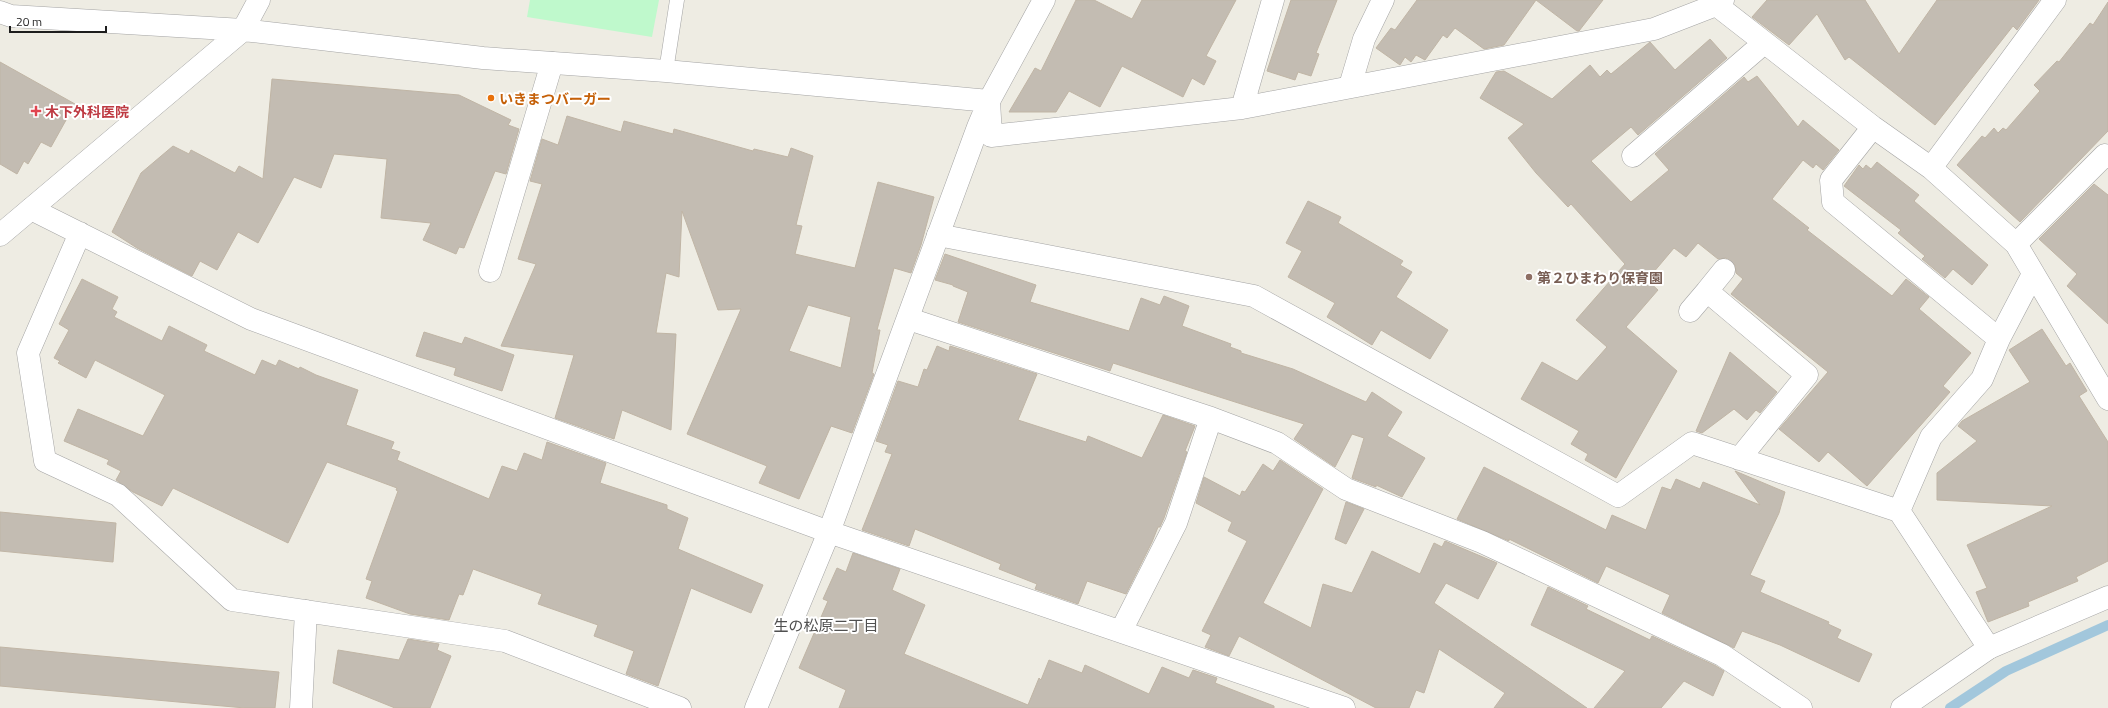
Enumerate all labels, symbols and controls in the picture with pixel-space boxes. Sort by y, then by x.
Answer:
scale bar [10,8,106,34]
text: 20 m [16,12,42,31]
place label: いきまつバーガー [499,88,611,109]
marker: いきまつバーガー [486,93,496,103]
place label: 木下外科医院 [45,101,129,122]
marker: 木下外科医院 [30,105,42,117]
place label: 第２ひまわり保育園 [1537,267,1663,288]
marker: 第２ひまわり保育園 [1524,272,1534,282]
district label: 生の松原二丁目 [773,614,879,637]

